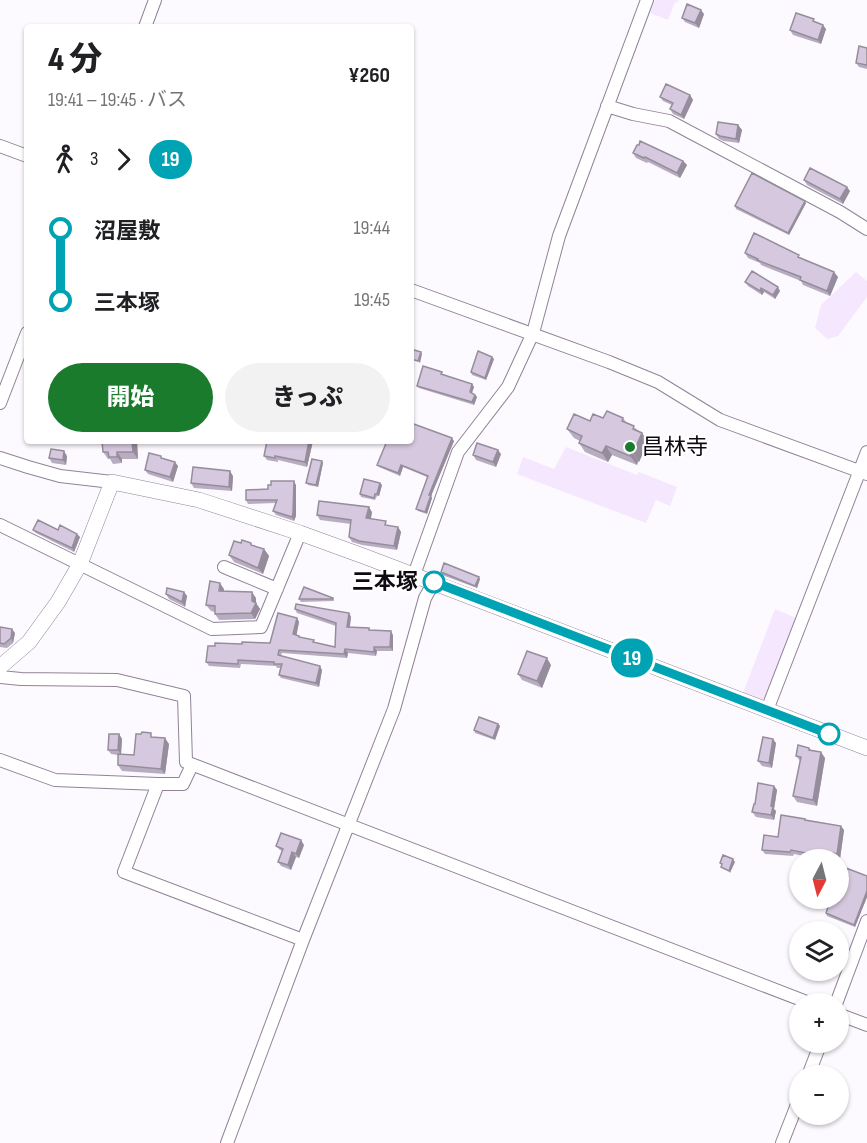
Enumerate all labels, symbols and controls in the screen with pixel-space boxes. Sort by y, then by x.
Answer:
text: 4 分 [48,40,102,80]
text: ¥260 [348,62,390,89]
text: 19:41 – 19:45 · バス [48,88,187,112]
icon: walk [48,143,81,176]
icon: forward [107,143,140,176]
text: 3 [90,147,98,171]
text: 19 [161,147,180,172]
text: 19:44 [354,216,390,240]
text: 沼屋敷 [94,218,160,245]
text: 19:45 [354,288,390,312]
text: 三本塚 [94,290,160,317]
button: 開始 [48,363,213,432]
button: きっぷ [225,363,390,432]
place label: 昌林寺 [642,434,708,461]
marker: 昌林寺 [623,440,637,454]
place label: 三本塚 [352,569,418,596]
marker: 三本塚 [423,571,445,593]
line badge: 19 [605,638,659,678]
text: 19 [623,646,641,671]
unlabelled marker [818,723,840,745]
north arrow [789,849,849,909]
map controls [789,849,849,1125]
button: layers [789,921,849,981]
button: + [789,993,849,1053]
button: − [789,1065,849,1125]

